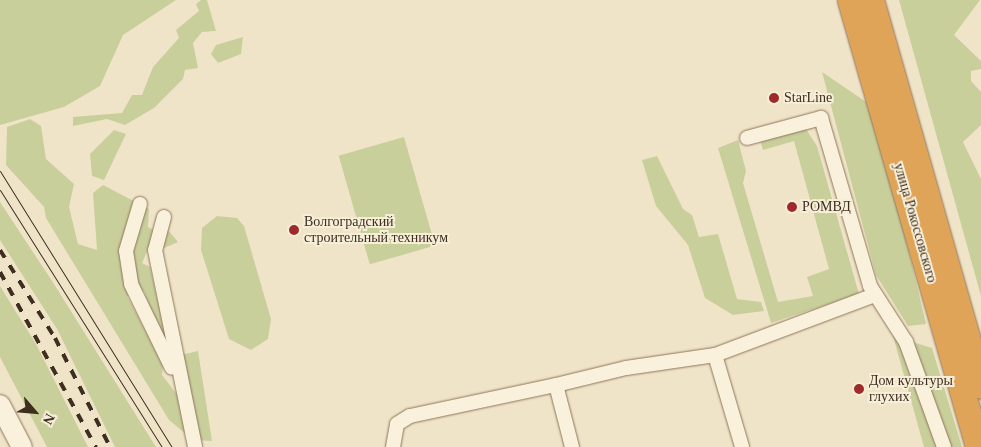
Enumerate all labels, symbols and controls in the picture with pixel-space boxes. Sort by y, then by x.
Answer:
place label: StarLine [784,90,832,106]
marker: StarLine [768,92,780,104]
street label: улица Рокоссовского [890,161,940,285]
place label: РОМВД [802,199,851,215]
marker: РОМВД [786,201,798,213]
place label: Волгоградский строительный техникум [304,214,448,246]
marker: Волгоградский строительный техникум [288,224,300,236]
place label: Дом культуры глухих [869,373,953,406]
marker: Дом культуры глухих [853,383,865,395]
north arrow [10,387,60,437]
text: N [40,411,58,427]

